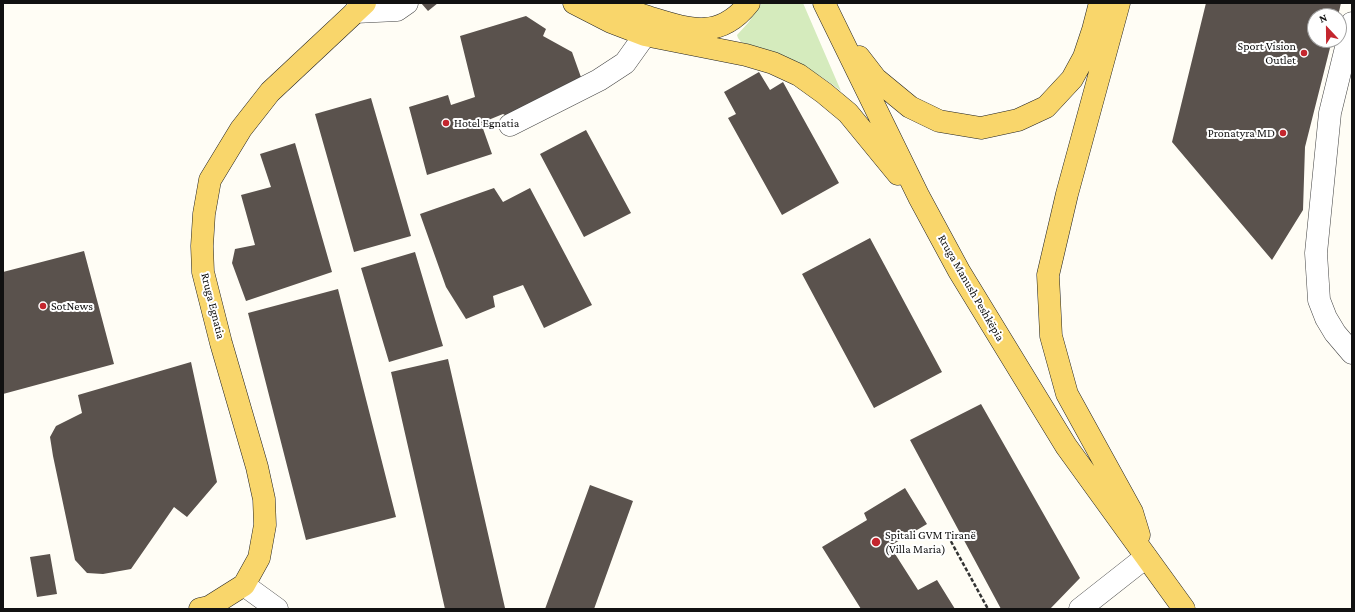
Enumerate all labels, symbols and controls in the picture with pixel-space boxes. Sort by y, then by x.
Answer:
north arrow [1307,8,1347,48]
text: N [1317,11,1329,25]
place label: Sport Vision Outlet [1238,39,1296,67]
marker: Sport Vision Outlet [1299,48,1309,58]
place label: Hotel Egnatia [454,116,519,130]
marker: Hotel Egnatia [441,118,451,128]
place label: Pronatyra MD [1208,126,1275,140]
marker: Pronatyra MD [1278,128,1288,138]
street label: Rruga Manush Peshkëpia [935,232,1007,344]
street label: Rruga Egnatia [198,271,228,341]
place label: SotNews [51,299,93,313]
marker: SotNews [38,301,48,311]
place label: Spitali GVM Tiranë (Villa Maria) [885,528,976,556]
marker: Spitali GVM Tiranë (Villa Maria) [870,536,882,548]

